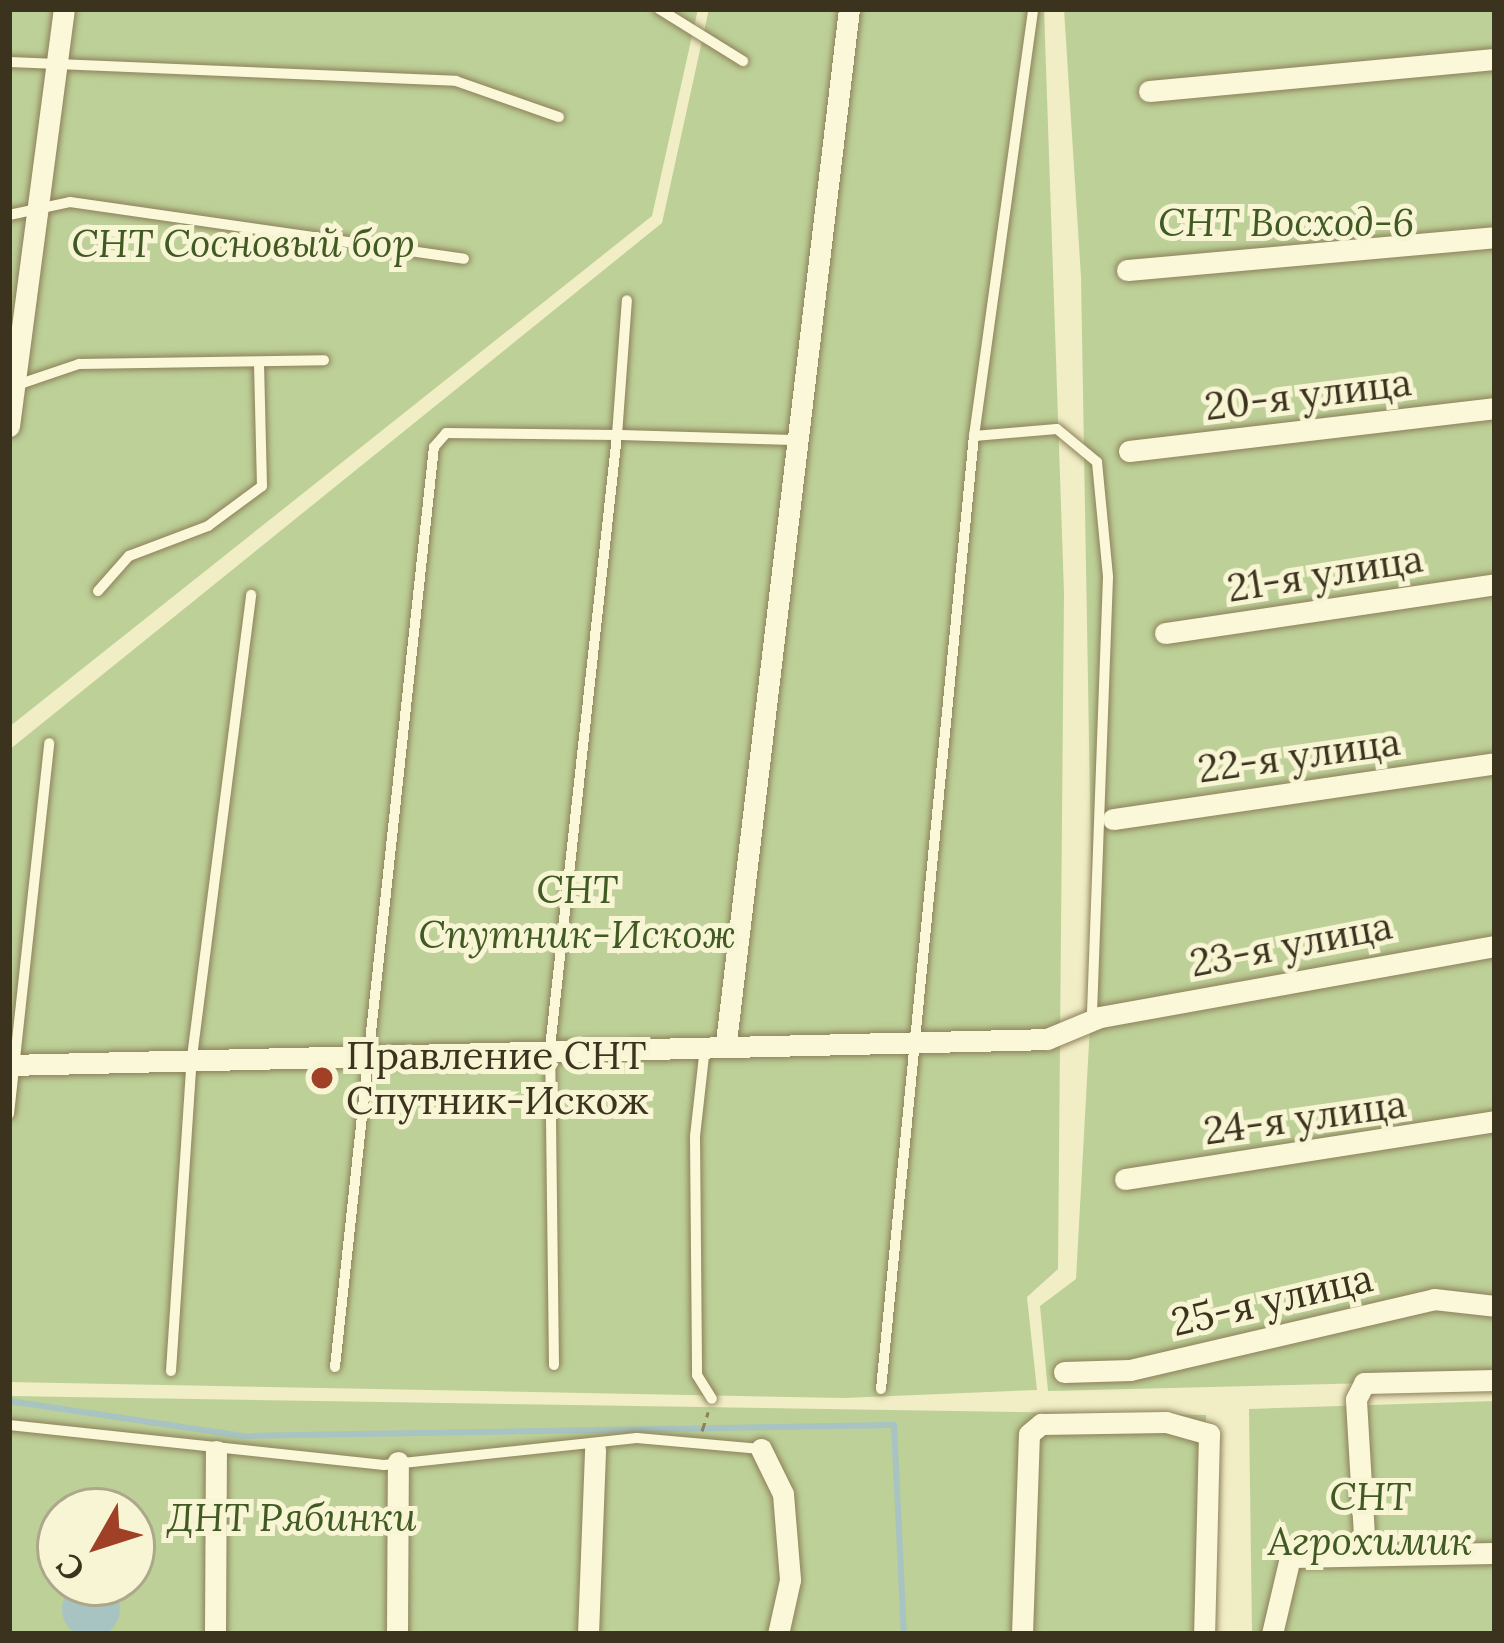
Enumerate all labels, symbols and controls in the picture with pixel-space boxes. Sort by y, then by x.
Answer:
park label: СНТ Восход-6 [1158,199,1414,245]
park label: СНТ Сосновый бор [71,220,415,266]
street label: 20-я улица [1202,358,1414,430]
street label: 21-я улица [1224,534,1426,612]
street label: 22-я улица [1195,718,1403,792]
park label: СНТ Спутник-Искож [418,867,736,958]
street label: 23-я улица [1186,901,1396,987]
place label: Правление СНТ Спутник-Искож [346,1033,649,1124]
marker: Правление СНТ Спутник-Искож [309,1065,335,1091]
street label: 24-я улица [1201,1080,1409,1154]
street label: 25-я улица [1167,1254,1377,1346]
park label: СНТ Агрохимик [1268,1474,1472,1565]
north arrow [36,1487,156,1607]
park label: ДНТ Рябинки [168,1494,416,1540]
text: С [47,1546,94,1590]

